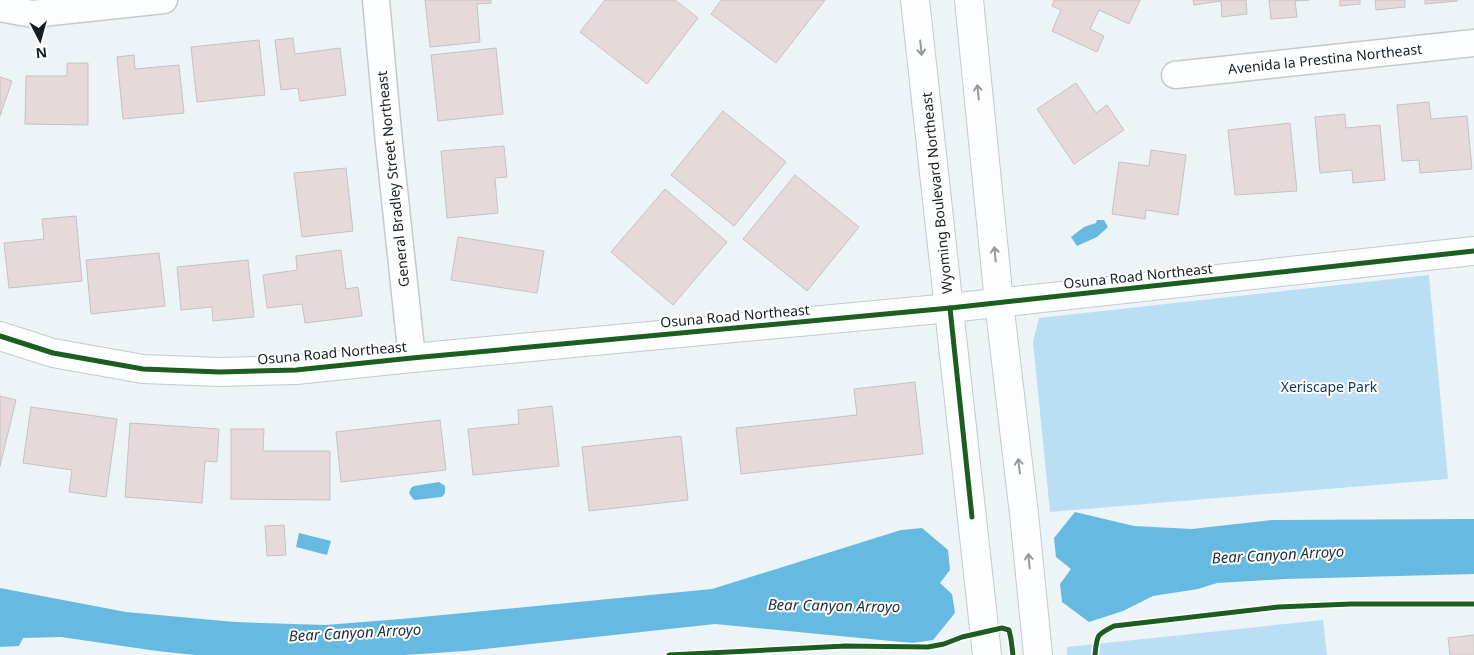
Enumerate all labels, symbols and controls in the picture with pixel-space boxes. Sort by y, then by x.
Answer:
north arrow [15,15,65,65]
street label: Avenida la Prestina Northeast [1227,39,1423,78]
one-way arrow [916,40,926,56]
text: N [35,43,48,63]
street label: General Bradley Street Northeast [372,70,413,288]
one-way arrow [973,84,983,100]
street label: Wyoming Boulevard Northeast [916,91,957,295]
one-way arrow [990,246,999,262]
street label: Osuna Road Northeast [1062,258,1213,293]
street label: Osuna Road Northeast [659,300,810,331]
street label: Osuna Road Northeast [256,337,407,368]
park label: Xeriscape Park [1281,377,1378,396]
one-way arrow [1014,458,1024,474]
water label: Bear Canyon Arroyo [1211,541,1345,567]
one-way arrow [1024,553,1033,569]
water label: Bear Canyon Arroyo [768,594,900,616]
water label: Bear Canyon Arroyo [288,619,422,645]

